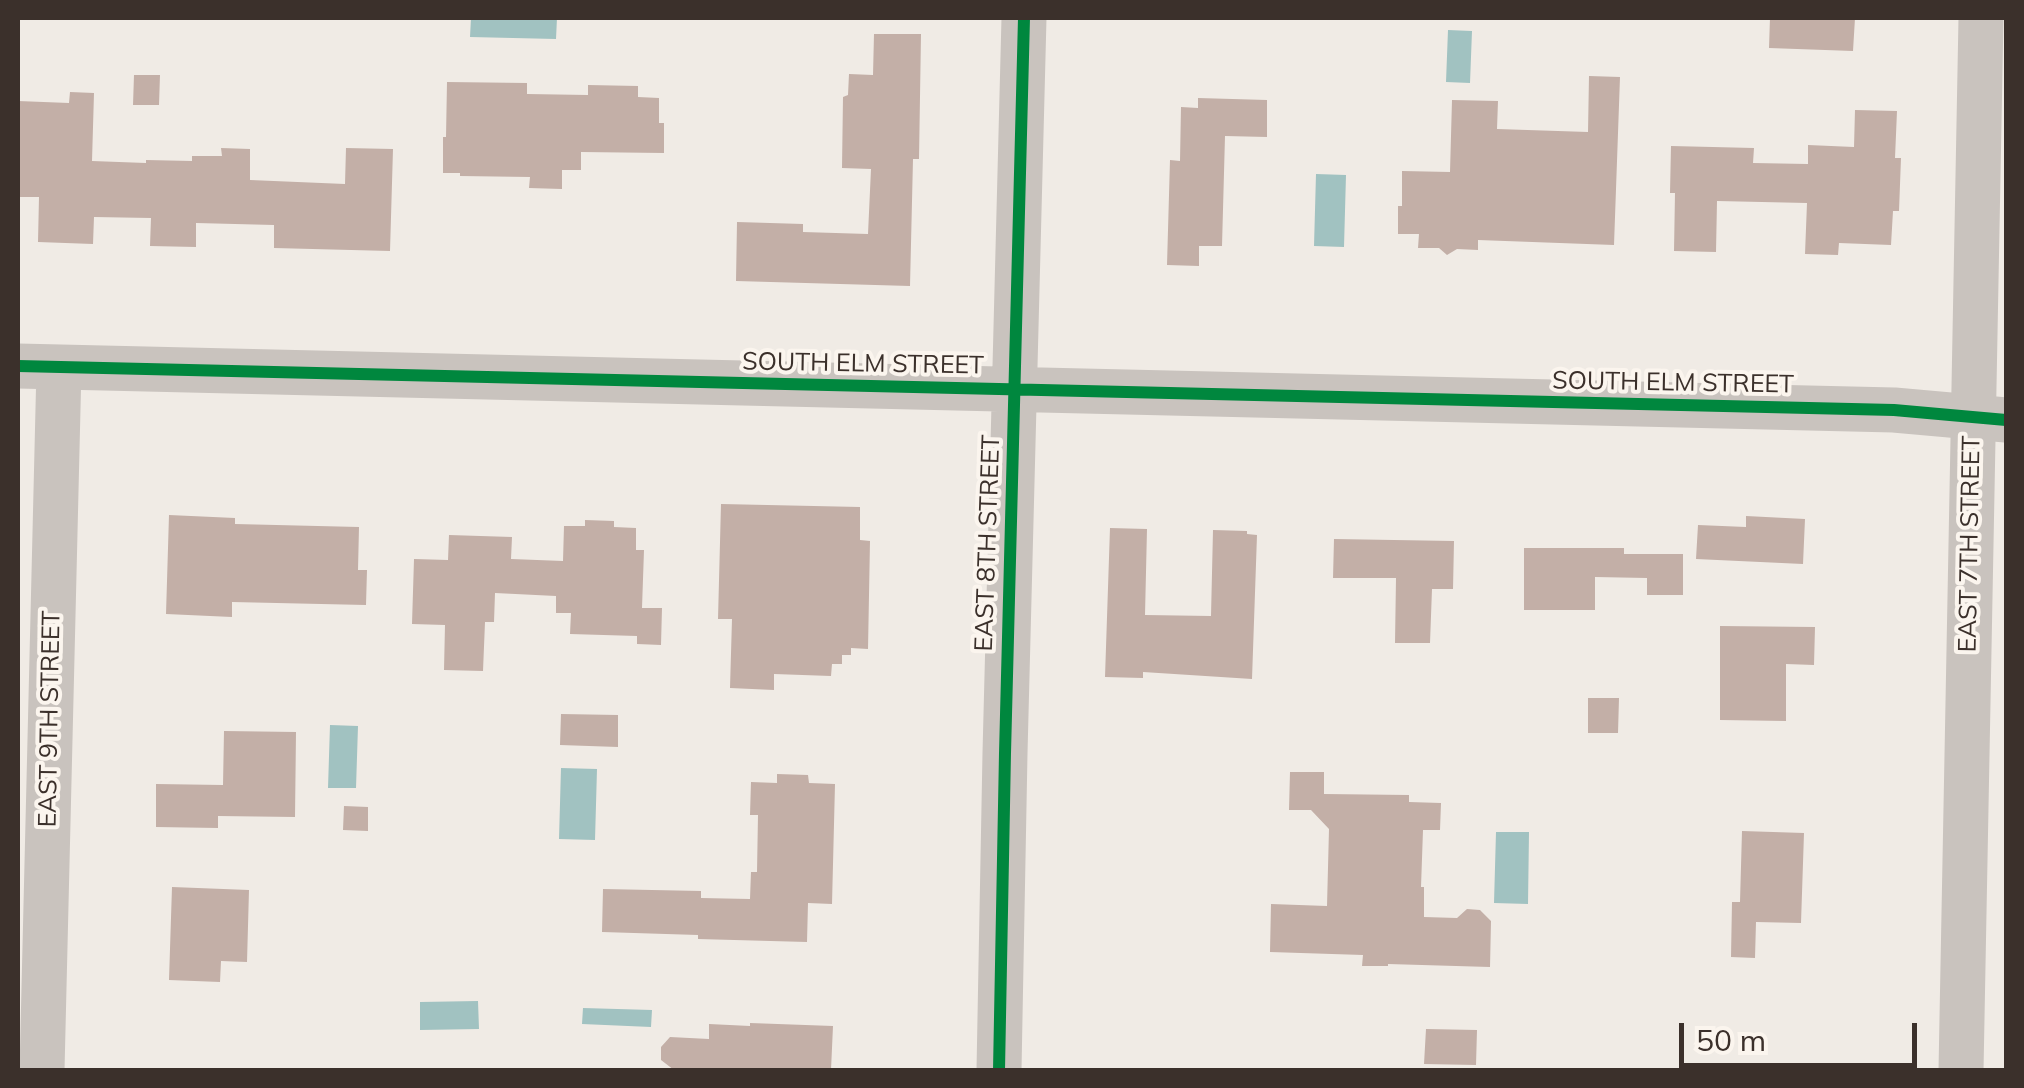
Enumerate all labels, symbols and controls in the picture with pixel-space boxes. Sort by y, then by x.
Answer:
street label: SOUTH ELM STREET [742,347,984,381]
street label: SOUTH ELM STREET [1552,366,1794,400]
street label: EAST 8TH STREET [969,434,1007,652]
street label: EAST 7TH STREET [1953,435,1987,653]
street label: EAST 9TH STREET [33,610,67,828]
scale bar [1684,1003,1922,1065]
text: 50 m [1696,1021,1766,1059]

